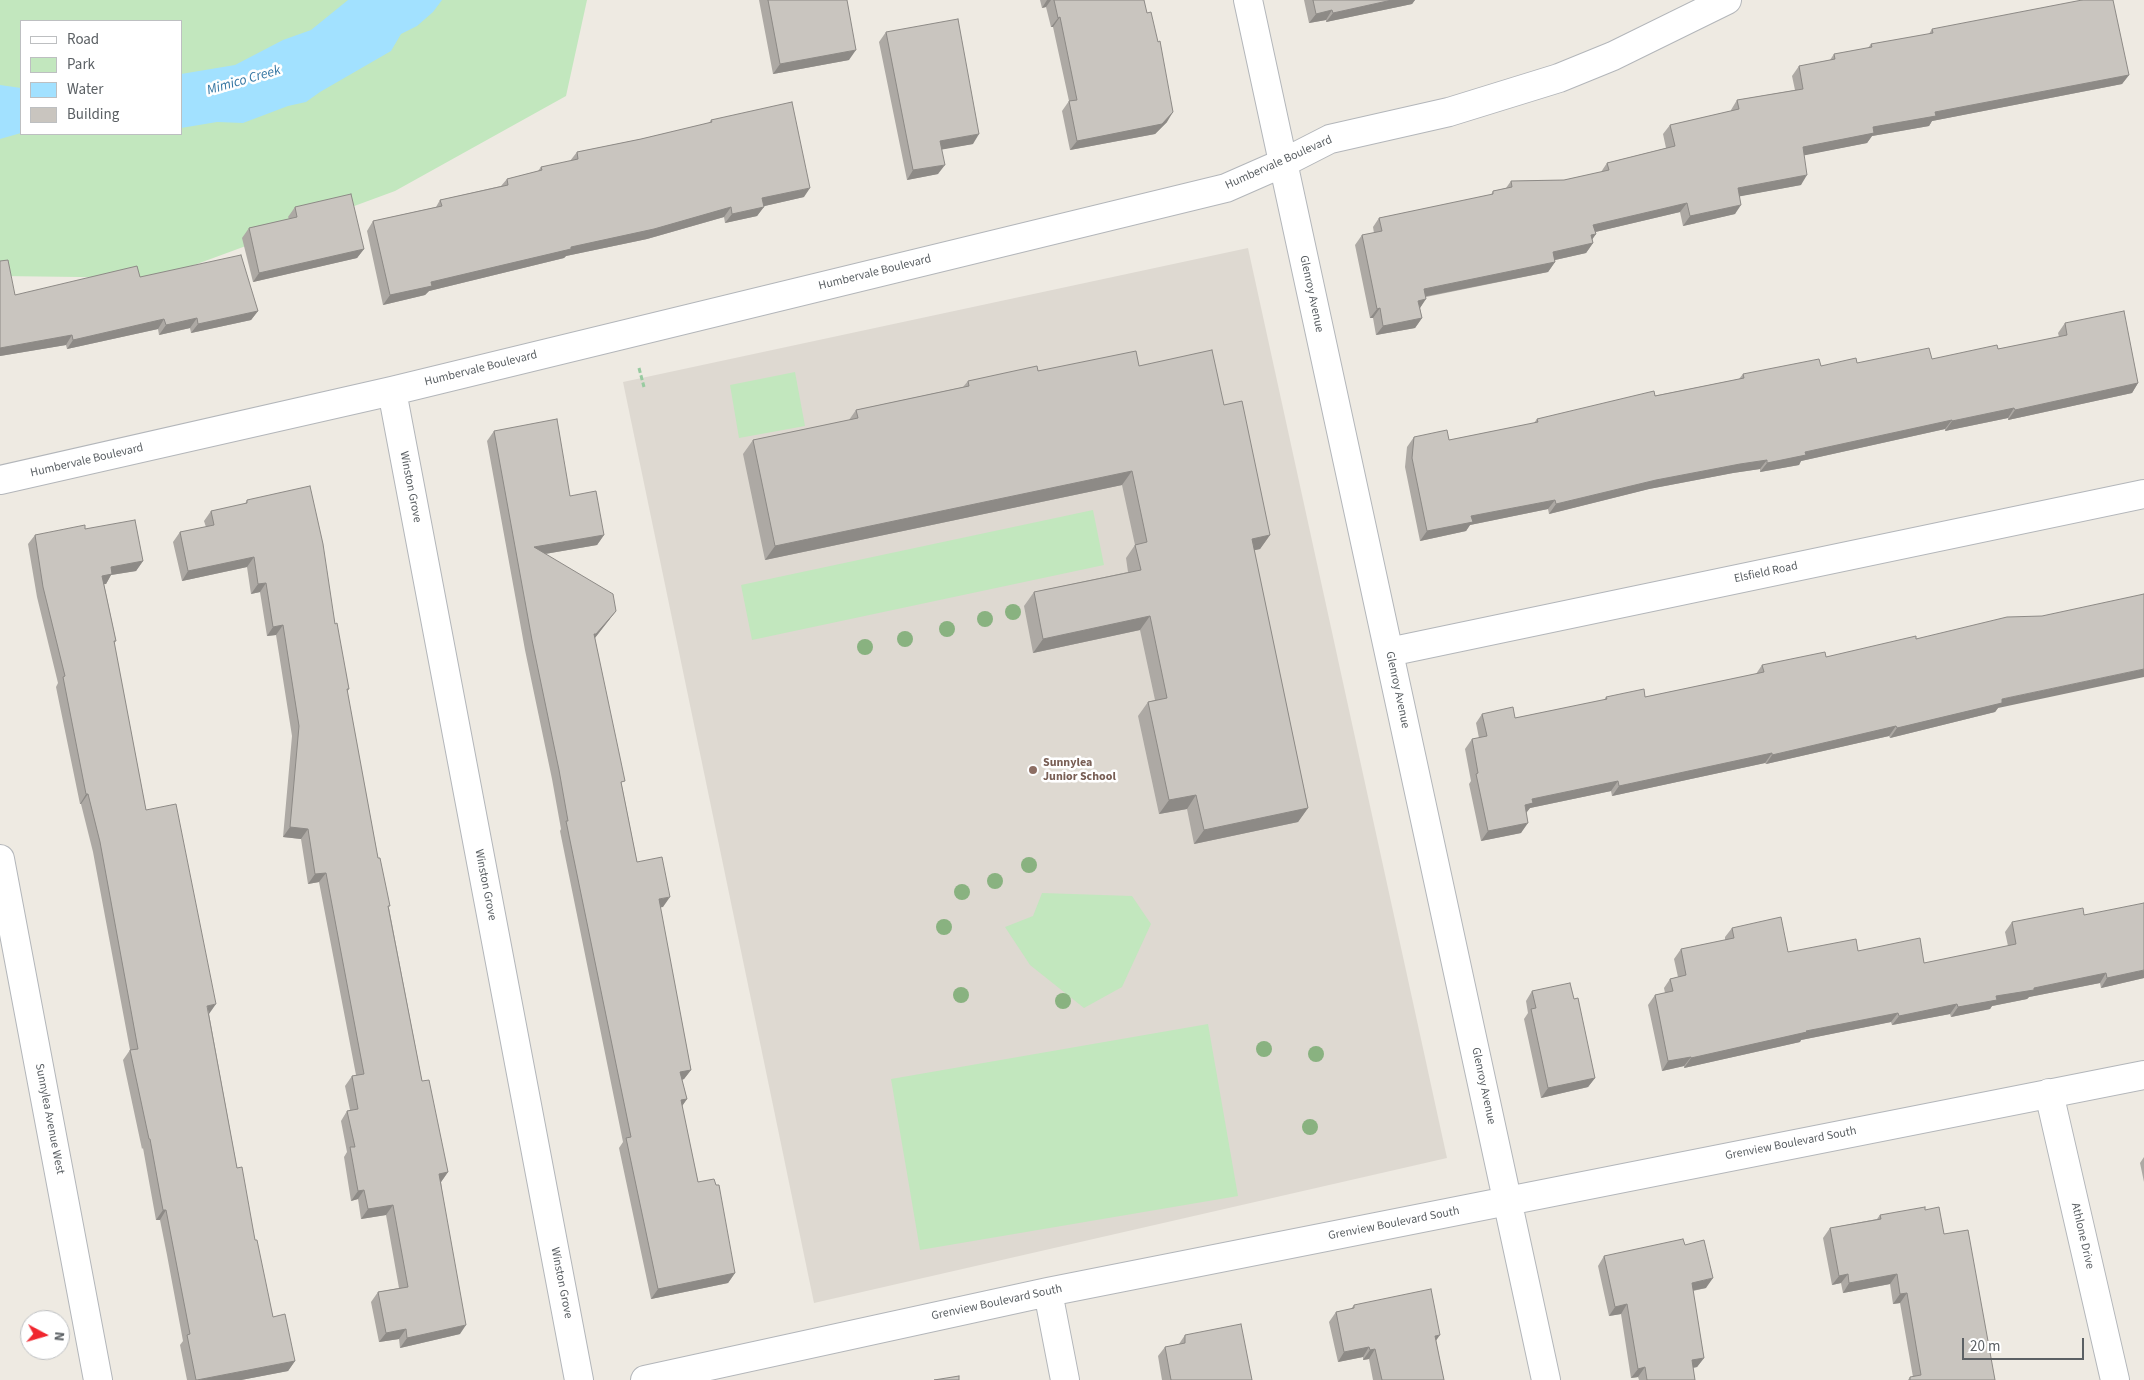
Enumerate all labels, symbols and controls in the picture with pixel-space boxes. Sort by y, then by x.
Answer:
legend [20,20,182,135]
text: Road [67,29,99,50]
text: Park [67,54,95,75]
water label: Mimico Creek [205,62,283,100]
text: Water [67,79,103,100]
text: Building [67,104,119,125]
street label: Humbervale Boulevard [1223,133,1335,193]
street label: Humbervale Boulevard [817,252,933,294]
street label: Glenroy Avenue [1296,254,1326,334]
street label: Humbervale Boulevard [423,348,539,390]
street label: Humbervale Boulevard [29,441,145,481]
street label: Winston Grove [396,450,424,524]
street label: Elsfield Road [1733,559,1799,587]
street label: Glenroy Avenue [1382,650,1412,730]
place label: Sunnylea Junior School [1043,756,1116,784]
marker: Sunnylea Junior School [1027,764,1039,776]
street label: Winston Grove [471,848,499,922]
street label: Glenroy Avenue [1468,1046,1498,1126]
street label: Sunnylea Avenue West [31,1062,67,1176]
street label: Grenview Boulevard South [1724,1124,1858,1164]
street label: Athlone Drive [2067,1202,2097,1270]
street label: Grenview Boulevard South [1327,1204,1461,1244]
street label: Winston Grove [547,1246,575,1320]
street label: Grenview Boulevard South [930,1282,1064,1324]
north arrow [20,1310,70,1360]
scale bar [1964,1328,2086,1360]
text: N [48,1331,69,1342]
text: 20 m [1970,1336,2000,1357]

